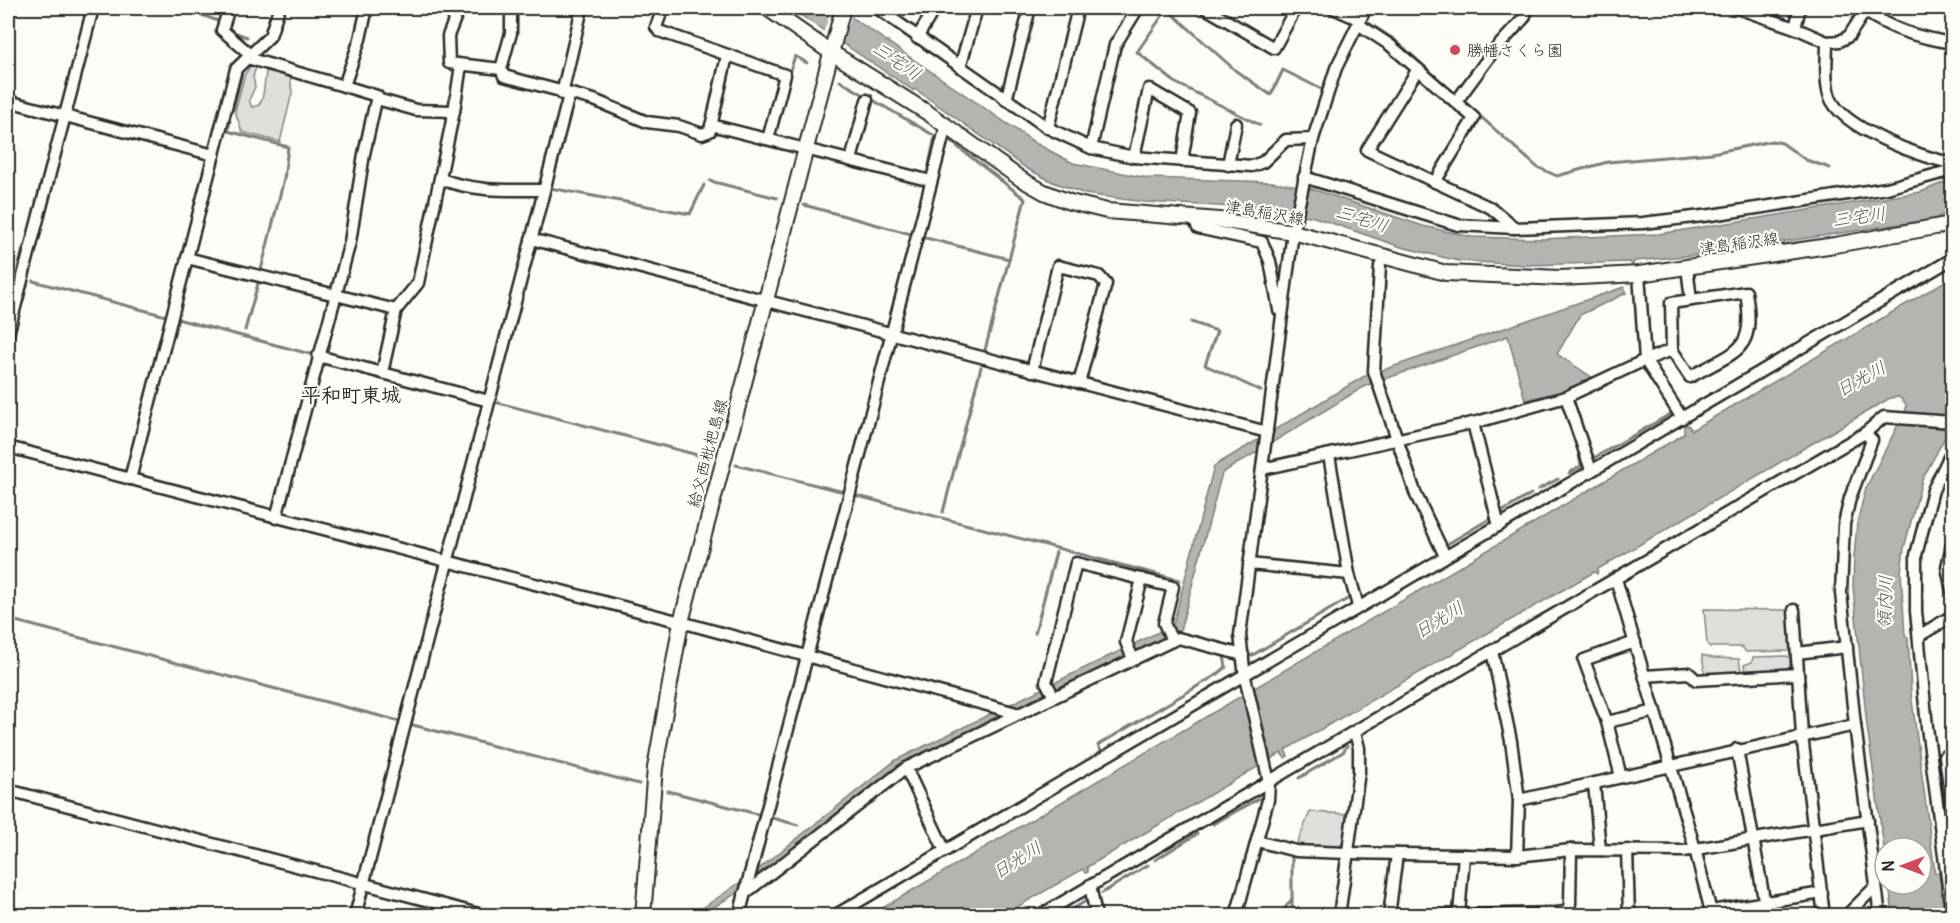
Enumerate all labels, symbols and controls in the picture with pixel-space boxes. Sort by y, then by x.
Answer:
water label: 三宅川 [868,37,926,86]
place label: 勝幡さくら園 [1467,41,1563,61]
marker: 勝幡さくら園 [1448,43,1462,57]
street label: 津島稲沢線 [1224,196,1306,230]
water label: 三宅川 [1333,201,1391,238]
water label: 三宅川 [1831,202,1887,233]
street label: 津島稲沢線 [1698,229,1780,259]
water label: 日光川 [1832,356,1890,403]
district label: 平和町東城 [301,383,401,408]
street label: 給父西枇杷島線 [684,397,732,510]
water label: 領内川 [1873,575,1898,629]
water label: 日光川 [1410,597,1468,644]
water label: 日光川 [988,836,1046,884]
north arrow [1873,836,1933,896]
text: N [1879,860,1899,871]

